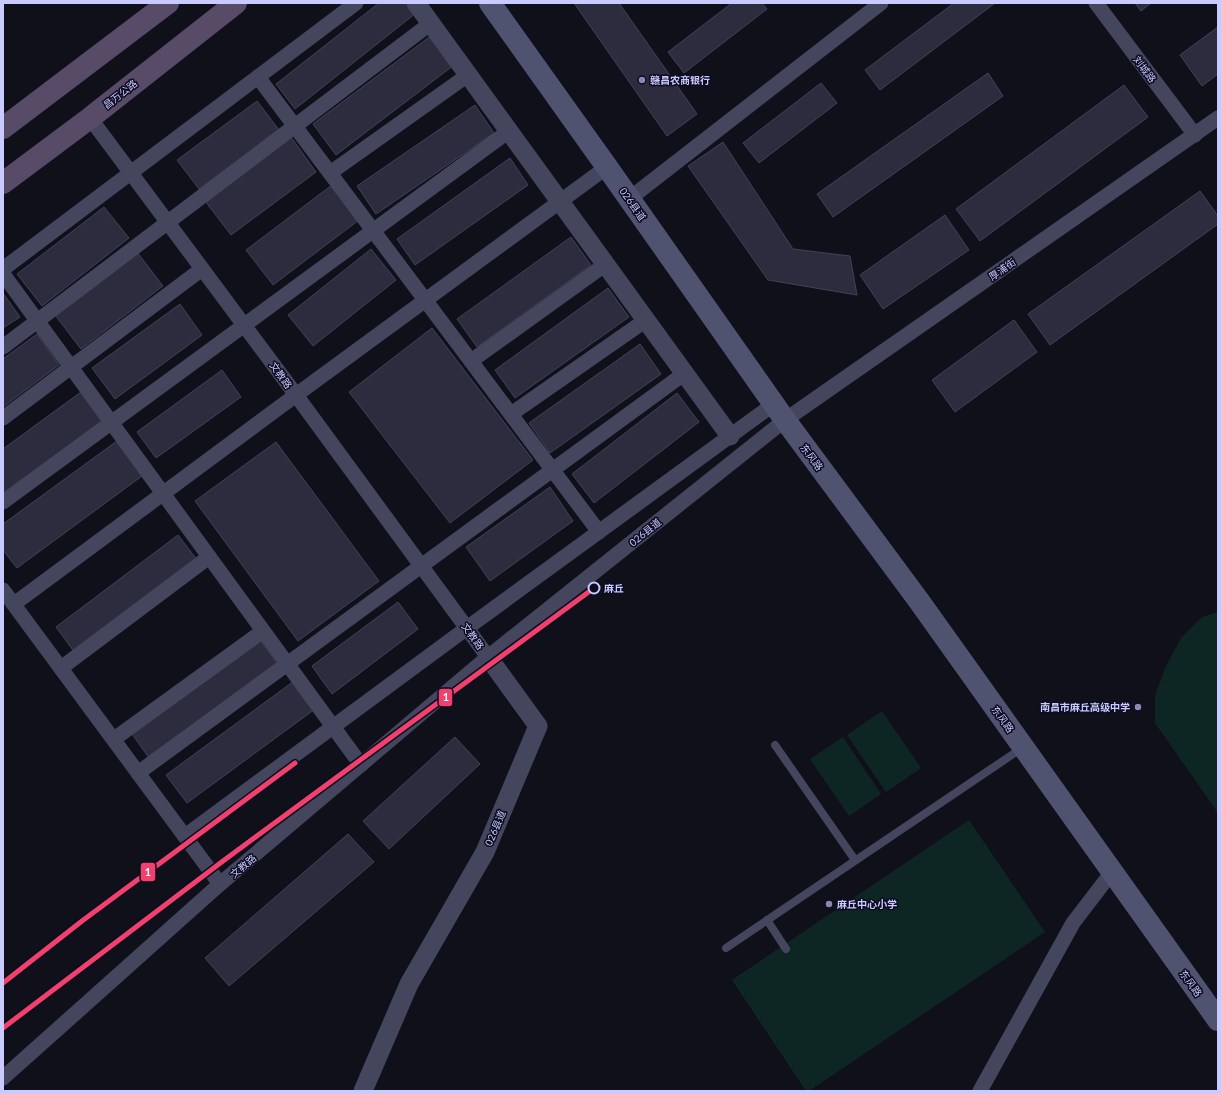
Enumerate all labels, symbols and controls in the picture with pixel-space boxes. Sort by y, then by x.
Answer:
street label: 刘城路 [1131,53,1159,85]
place label: 赣昌农商银行 [650,74,710,86]
marker: 赣昌农商银行 [637,75,647,85]
street label: 昌万公路 [101,77,139,111]
street label: 026县道 [617,185,649,223]
street label: 厚浦街 [986,255,1018,283]
street label: 文教路 [267,359,295,391]
street label: 东风路 [798,441,826,473]
street label: 026县道 [627,516,663,548]
marker: 麻丘 [587,581,601,595]
place label: 麻丘 [604,582,624,594]
street label: 文教路 [459,620,487,652]
line badge: 1 [438,688,453,707]
text: 1 [443,690,449,703]
place label: 南昌市麻丘高级中学 [1040,701,1130,713]
marker: 南昌市麻丘高级中学 [1133,702,1143,712]
street label: 东风路 [989,703,1017,735]
street label: 026县道 [482,808,508,848]
street label: 文教路 [228,852,258,880]
line badge: 1 [140,862,156,882]
text: 1 [145,865,151,878]
place label: 麻丘中心小学 [837,898,897,910]
marker: 麻丘中心小学 [824,899,834,909]
street label: 东风路 [1177,967,1205,999]

